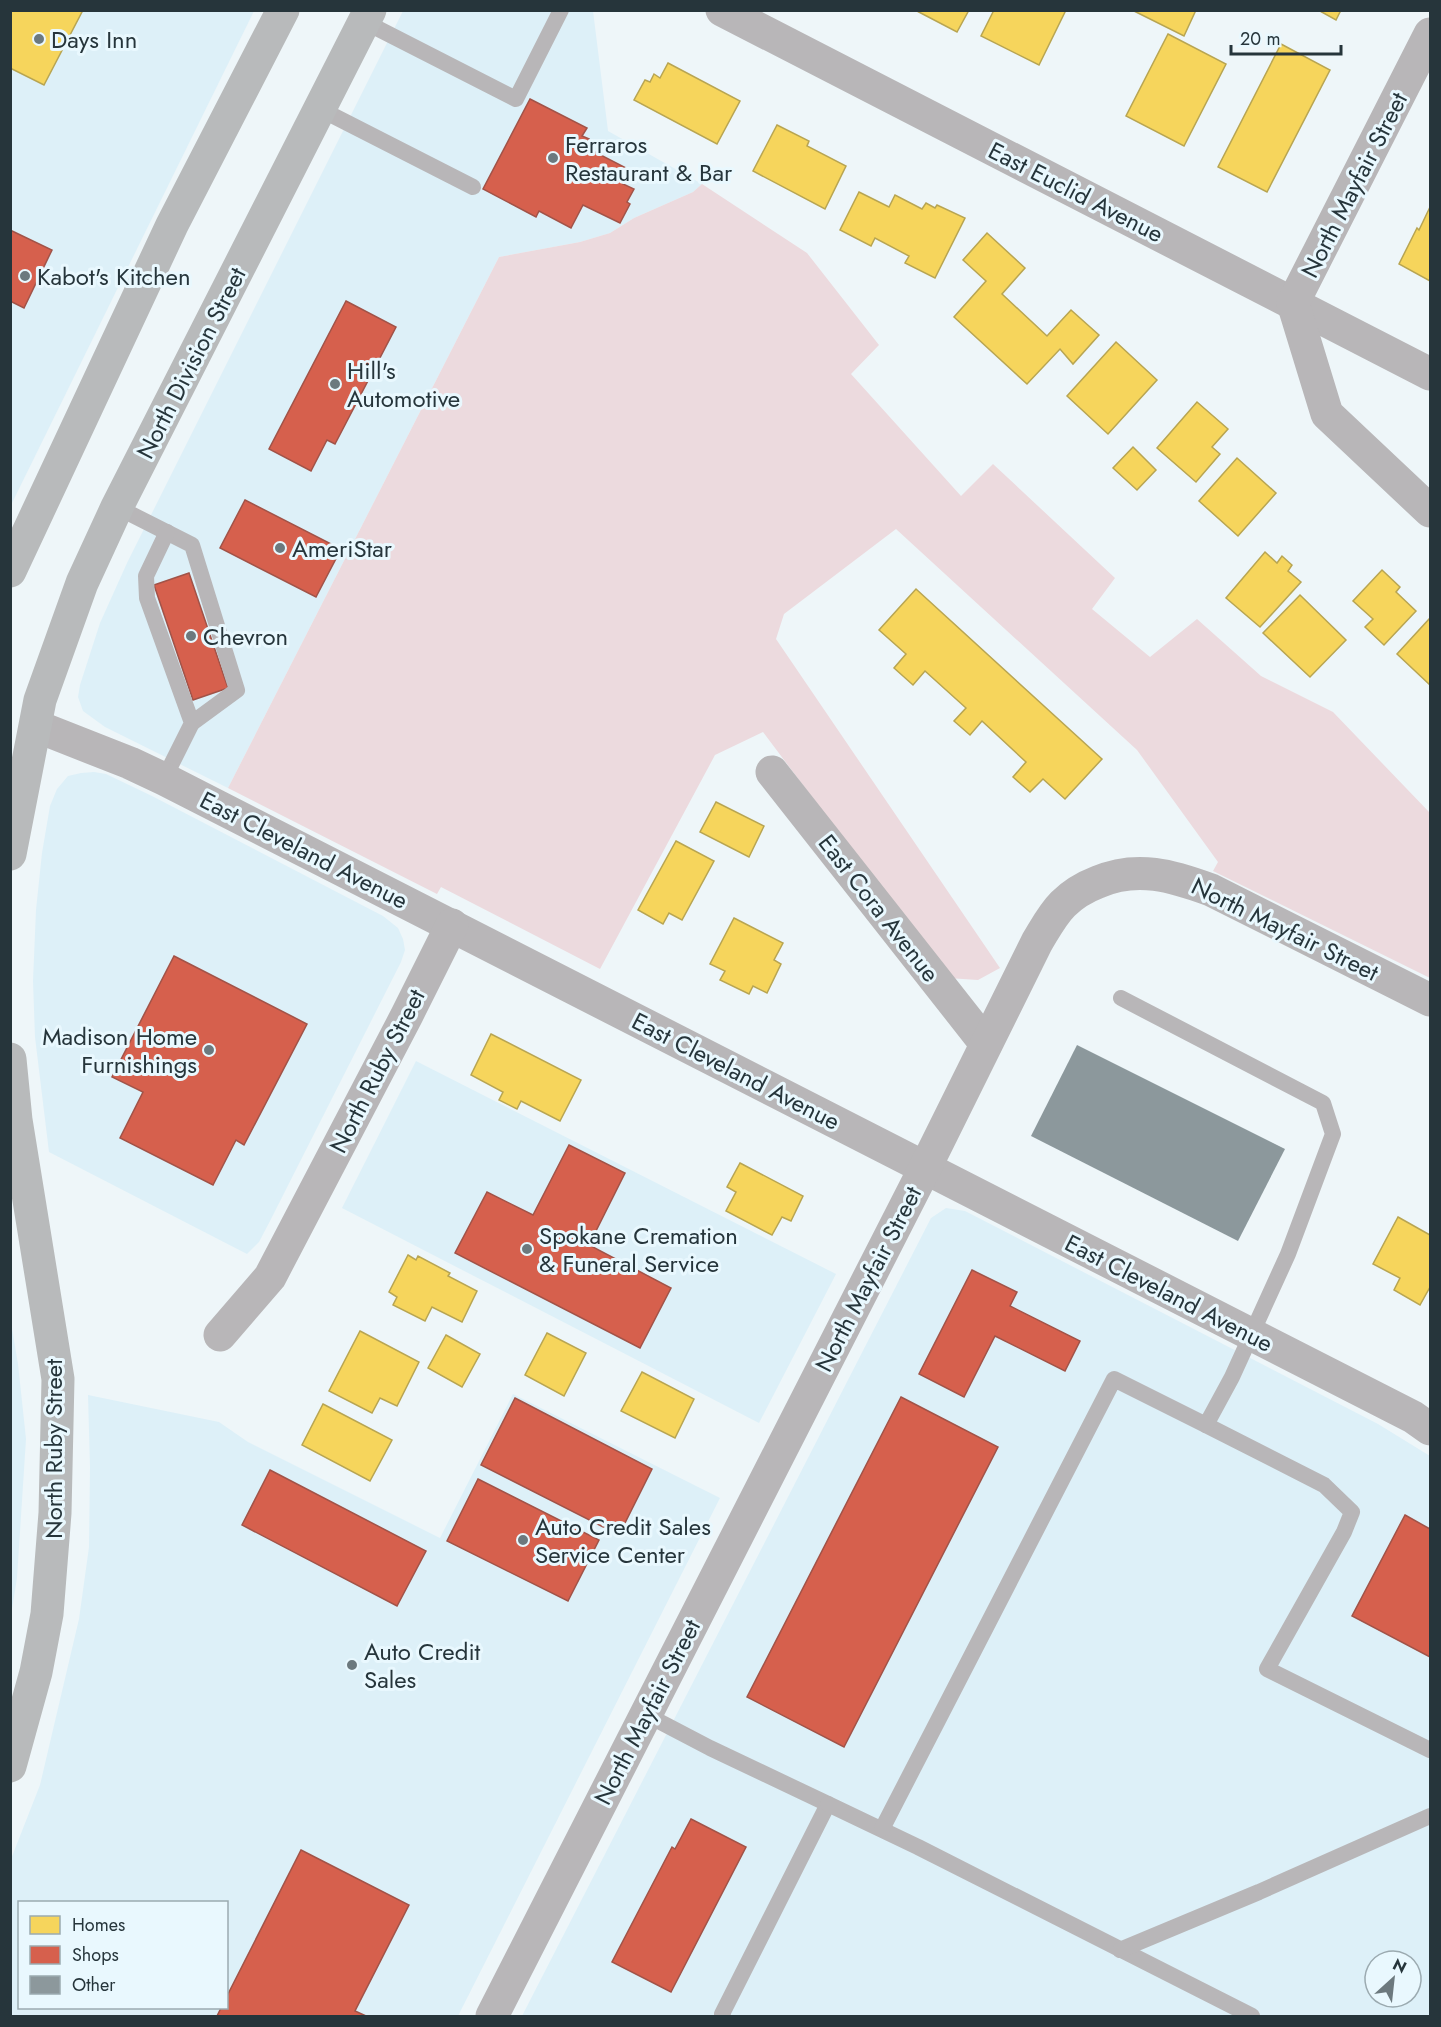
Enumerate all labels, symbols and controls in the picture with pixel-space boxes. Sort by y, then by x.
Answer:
scale bar [1231,18,1340,56]
place label: Days Inn [51,22,137,57]
text: 20 m [1240,26,1280,52]
marker: Days Inn [32,32,46,46]
street label: North Mayfair Street [1292,86,1416,284]
place label: Ferraros Restaurant & Bar [565,127,733,190]
street label: East Euclid Avenue [982,133,1170,251]
marker: Ferraros Restaurant & Bar [546,151,560,165]
place label: Kabot's Kitchen [37,259,191,294]
street label: North Division Street [128,261,255,465]
marker: Kabot's Kitchen [18,269,32,283]
place label: Hill's Automotive [347,353,460,416]
marker: Hill's Automotive [328,377,342,391]
place label: AmeriStar [292,531,393,566]
marker: AmeriStar [273,541,287,555]
place label: Chevron [203,619,288,654]
marker: Chevron [184,629,198,643]
street label: East Cleveland Avenue [194,782,414,918]
street label: East Cora Avenue [810,827,948,989]
street label: North Mayfair Street [1186,868,1385,990]
street label: North Ruby Street [321,983,434,1159]
street label: East Cleveland Avenue [626,1003,846,1139]
place label: Madison Home Furnishings [42,1019,197,1082]
marker: Madison Home Furnishings [202,1043,216,1057]
street label: North Mayfair Street [806,1180,930,1378]
place label: Spokane Cremation & Funeral Service [539,1218,738,1281]
street label: East Cleveland Avenue [1059,1225,1279,1361]
marker: Spokane Cremation & Funeral Service [520,1242,534,1256]
street label: North Ruby Street [36,1359,71,1539]
place label: Auto Credit Sales Service Center [535,1509,711,1572]
marker: Auto Credit Sales Service Center [516,1533,530,1547]
street label: North Mayfair Street [585,1613,709,1811]
place label: Auto Credit Sales [364,1634,481,1697]
marker: Auto Credit Sales [345,1658,359,1672]
legend [18,1901,228,2009]
text: Homes [72,1912,125,1938]
text: Shops [72,1942,119,1968]
north arrow [1363,1949,1423,2009]
text: N [1389,1953,1410,1979]
text: Other [72,1972,116,1998]

